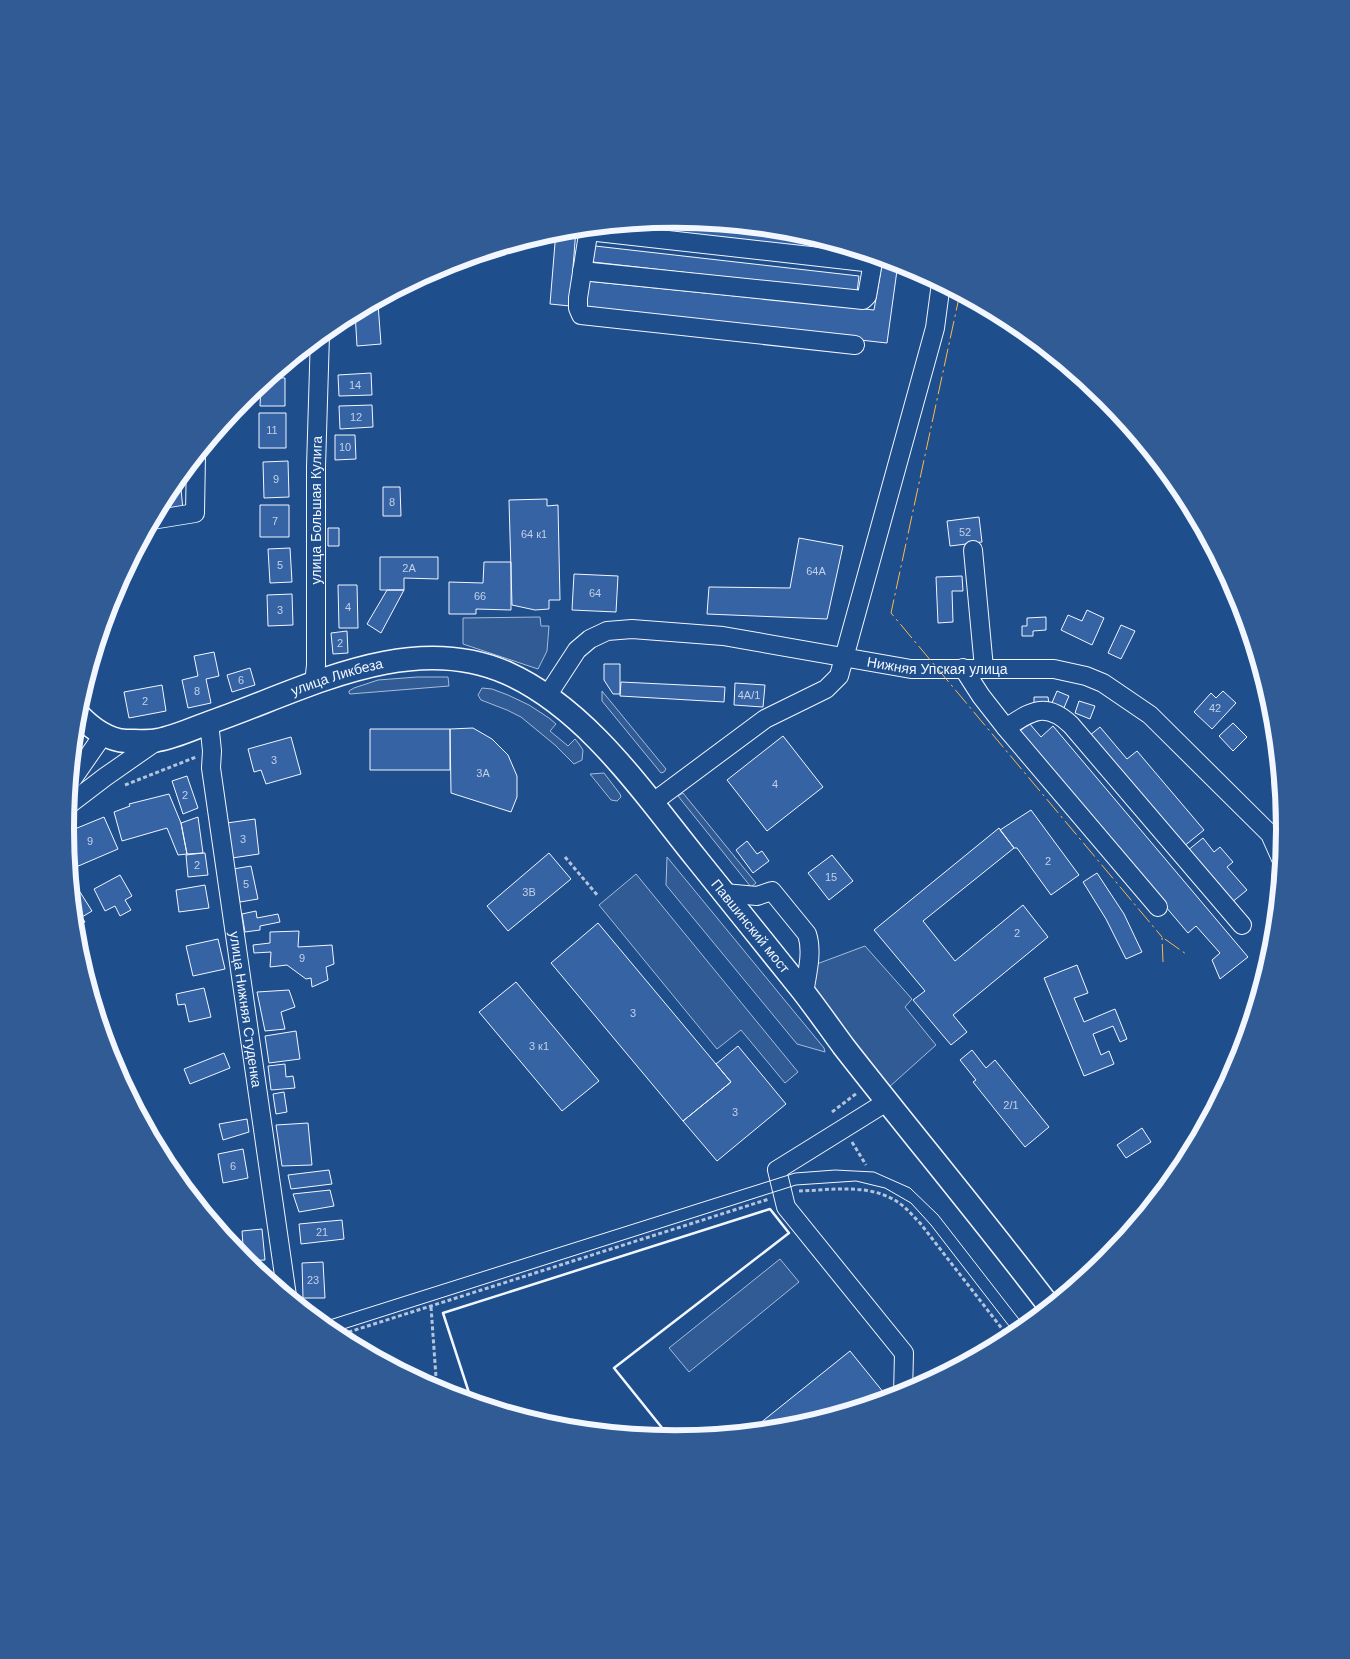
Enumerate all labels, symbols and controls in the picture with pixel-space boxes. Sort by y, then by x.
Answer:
house number: 14 [349,379,361,391]
house number: 12 [350,411,362,423]
house number: 11 [266,424,278,436]
street label: улица Большая Кулига [308,435,325,584]
house number: 10 [339,441,351,453]
house number: 9 [273,473,279,485]
house number: 8 [389,496,395,508]
house number: 7 [272,515,278,527]
house number: 52 [959,526,971,538]
house number: 64 к1 [521,528,547,540]
house number: 5 [277,559,283,571]
house number: 2А [402,562,416,574]
house number: 64А [806,565,826,577]
house number: 64 [589,587,601,599]
house number: 66 [474,590,486,602]
house number: 4 [345,601,351,613]
house number: 3 [277,604,283,616]
house number: 2 [337,637,343,649]
street label: Нижняя Упская улица [866,653,1008,677]
street label: улица Ликбеза [289,655,385,699]
house number: 6 [238,674,244,686]
house number: 8 [194,685,200,697]
house number: 4А/1 [738,689,760,701]
house number: 2 [142,695,148,707]
house number: 42 [1209,702,1221,714]
house number: 3 [271,754,277,766]
house number: 3А [476,767,490,779]
house number: 4 [772,778,778,790]
house number: 2 [182,789,188,801]
house number: 3 [240,833,246,845]
house number: 9 [87,835,93,847]
house number: 2 [1045,855,1051,867]
house number: 2 [194,859,200,871]
house number: 15 [825,871,837,883]
street label: Павшинский мост [708,876,794,977]
house number: 5 [243,878,249,890]
house number: 3В [522,886,536,898]
house number: 2 [1014,927,1020,939]
street label: улица Нижняя Cтуденкa [227,930,265,1089]
house number: 9 [299,952,305,964]
house number: 3 [630,1007,636,1019]
house number: 3 к1 [529,1040,549,1052]
house number: 2/1 [1003,1099,1019,1111]
house number: 3 [732,1106,738,1118]
house number: 6 [230,1160,236,1172]
house number: 21 [316,1226,328,1238]
house number: 23 [307,1274,319,1286]

